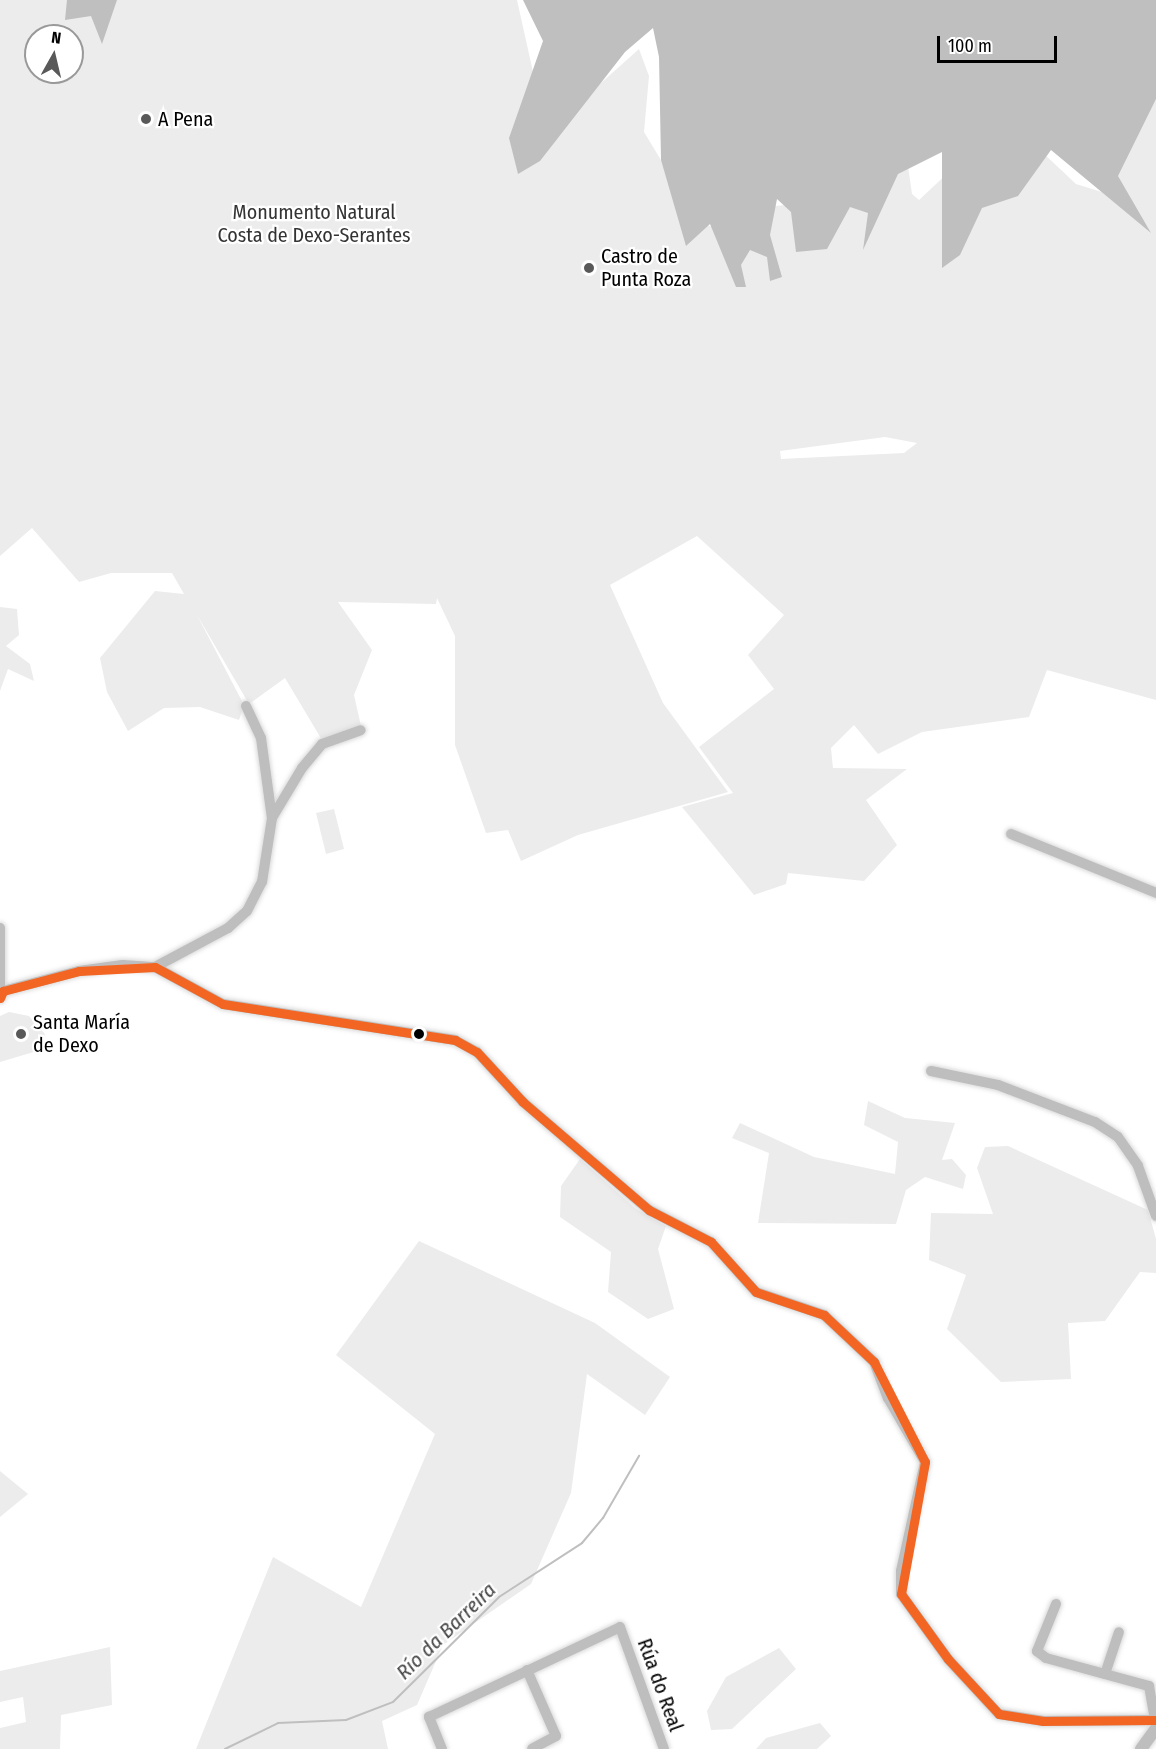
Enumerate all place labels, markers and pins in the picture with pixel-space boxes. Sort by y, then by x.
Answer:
place label: A Pena [158,107,213,131]
marker: A Pena [139,112,153,126]
place label: Castro de Punta Roza [601,244,691,291]
marker: Castro de Punta Roza [582,261,596,275]
place label: Santa María de Dexo [33,1011,130,1058]
marker: Santa María de Dexo [14,1027,28,1041]
unlabelled marker [413,1028,425,1040]

